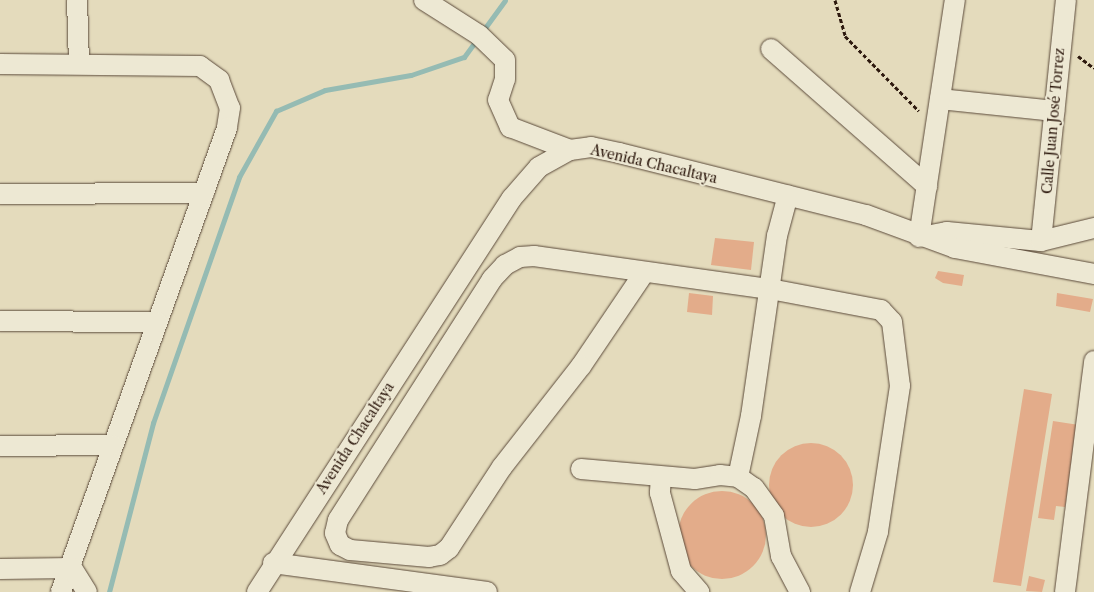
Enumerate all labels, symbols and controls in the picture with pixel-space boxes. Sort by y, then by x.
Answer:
street label: Calle Juan José Torrez [1038,47,1068,195]
street label: Avenida Chacaltaya [589,141,719,187]
street label: Avenida Chacaltaya [313,379,397,497]

